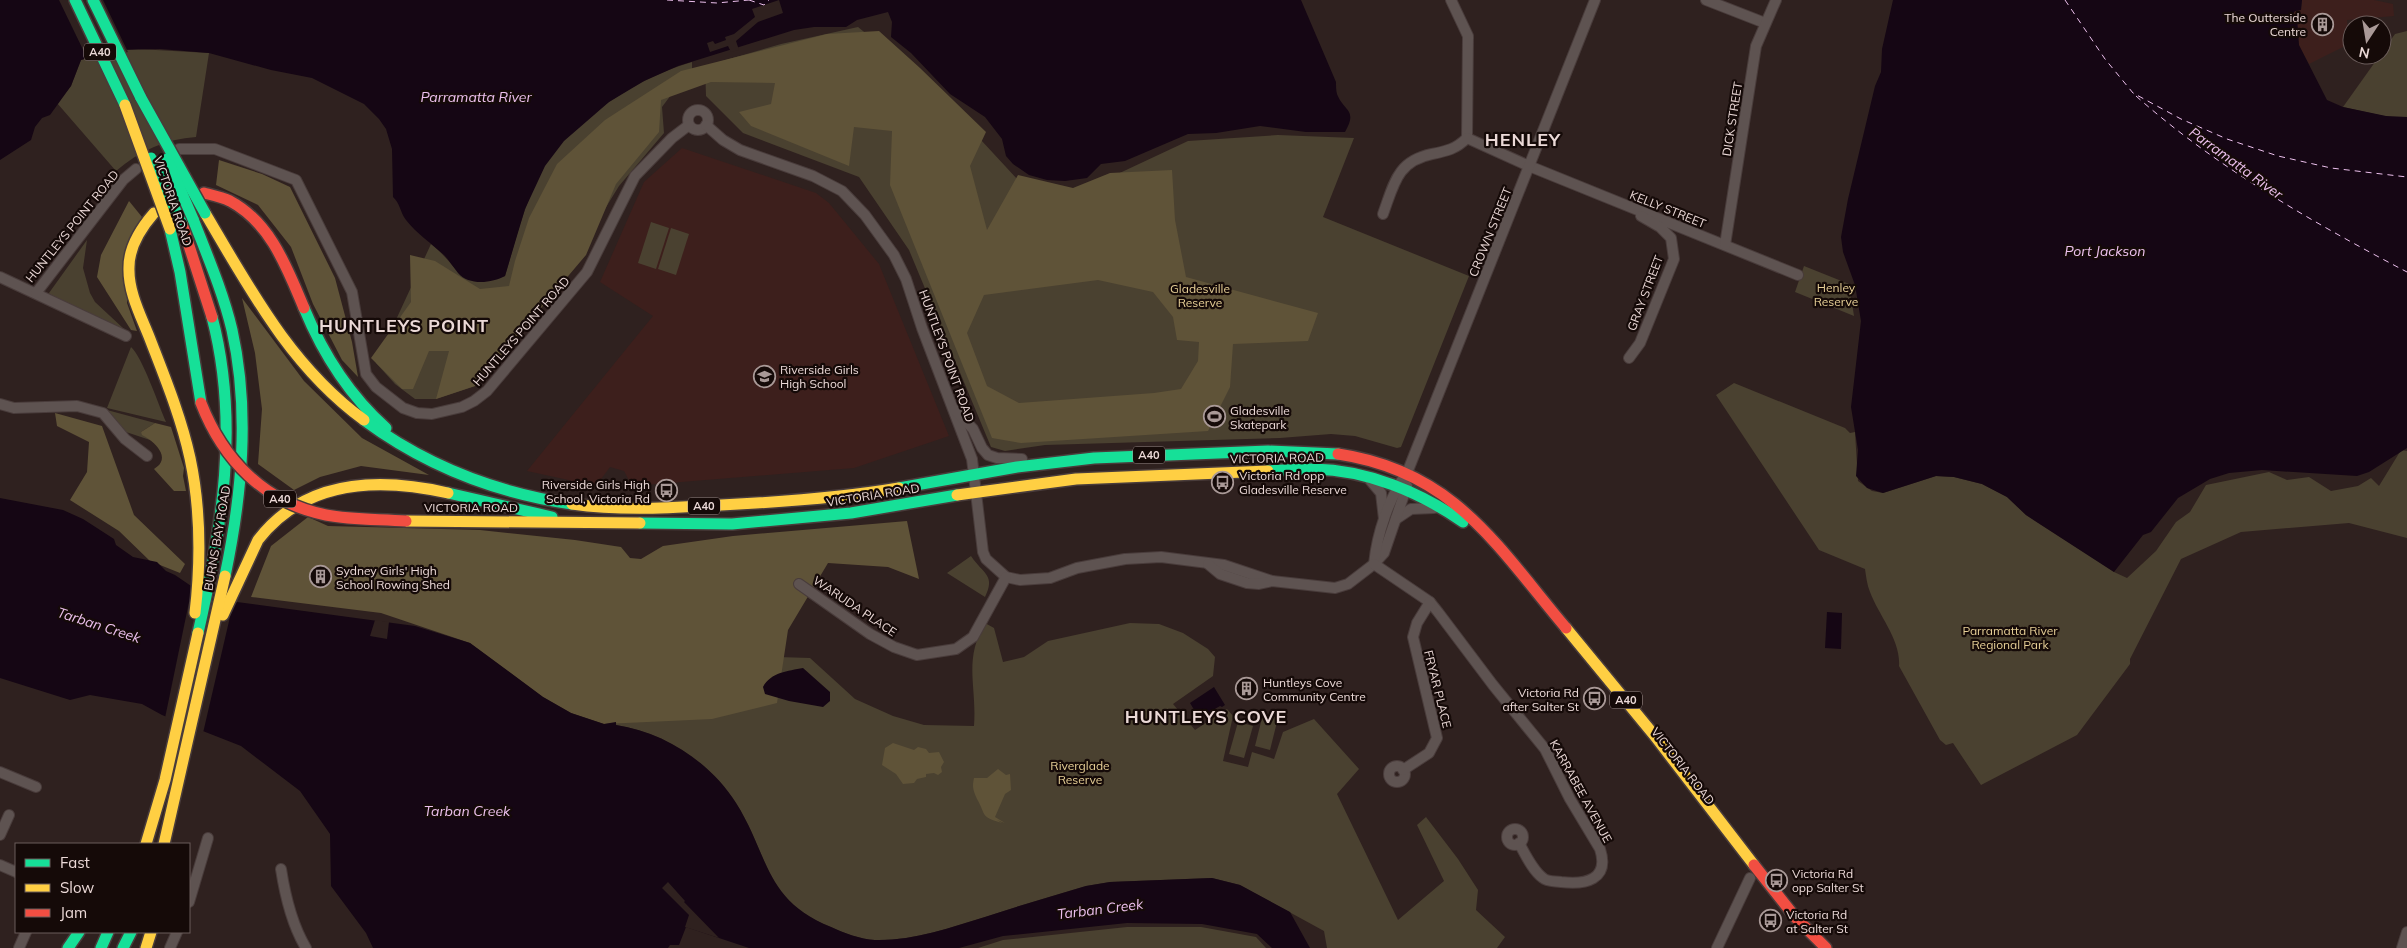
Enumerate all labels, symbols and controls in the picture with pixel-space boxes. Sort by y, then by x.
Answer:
place label: The Outterside Centre [2224,10,2306,39]
building icon: The Outterside Centre [2310,12,2334,36]
north arrow [2342,15,2392,65]
text: N [2357,43,2371,63]
road number: A40 [84,44,116,61]
street label: DICK STREET [1719,80,1745,157]
water label: Parramatta River [420,88,532,106]
water label: Parramatta River [2186,123,2287,203]
district label: HENLEY [1485,128,1561,151]
street label: VICTORIA ROAD [151,154,195,248]
street label: HUNTLEYS POINT ROAD [22,167,122,285]
street label: CROWN STREET [1465,184,1515,279]
street label: KELLY STREET [1628,187,1709,231]
water label: Port Jackson [2065,242,2145,260]
street label: GRAY STREET [1624,253,1667,333]
street label: HUNTLEYS POINT ROAD [469,273,573,389]
park label: Henley Reserve [1814,280,1858,309]
park label: Gladesville Reserve [1170,281,1230,310]
street label: HUNTLEYS POINT ROAD [916,288,978,424]
district label: HUNTLEYS POINT [319,314,489,337]
place label: Riverside Girls High School [780,362,859,391]
school or university icon: Riverside Girls High School [752,364,776,388]
place label: Gladesville Skatepark [1230,403,1290,432]
sports icon: Gladesville Skatepark [1202,405,1226,429]
road number: A40 [1133,446,1165,464]
street label: VICTORIA ROAD [1230,450,1324,466]
place label: Victoria Rd opp Gladesville Reserve [1239,468,1347,497]
bus stop icon: Victoria Rd opp Gladesville Reserve [1211,470,1235,494]
place label: Riverside Girls High School, Victoria Rd [542,477,650,506]
bus stop icon: Riverside Girls High School, Victoria Rd [654,479,678,503]
street label: VICTORIA ROAD [825,480,921,510]
street label: BURNS BAY ROAD [200,484,234,592]
road number: A40 [264,490,296,508]
road number: A40 [688,498,720,514]
street label: VICTORIA ROAD [424,500,518,515]
place label: Sydney Girls' High School Rowing Shed [336,563,450,592]
building icon: Sydney Girls' High School Rowing Shed [308,565,332,589]
street label: WARUDA PLACE [810,573,900,639]
water label: Tarban Creek [55,603,144,647]
park label: Parramatta River Regional Park [1962,623,2058,652]
street label: FRYAR PLACE [1421,648,1455,730]
place label: Huntleys Cove Community Centre [1263,675,1366,704]
building icon: Huntleys Cove Community Centre [1235,677,1259,701]
place label: Victoria Rd after Salter St [1503,685,1579,714]
bus stop icon: Victoria Rd after Salter St [1583,687,1607,711]
road number: A40 [1610,692,1642,708]
district label: HUNTLEYS COVE [1125,705,1287,728]
street label: VICTORIA ROAD [1648,724,1718,808]
street label: KARRABEE AVENUE [1547,737,1615,845]
park label: Riverglade Reserve [1050,758,1110,787]
water label: Tarban Creek [424,802,511,820]
legend [15,843,190,933]
text: Fast [60,853,90,872]
place label: Victoria Rd opp Salter St [1792,866,1864,895]
bus stop icon: Victoria Rd opp Salter St [1764,868,1788,892]
text: Slow [60,878,94,897]
water label: Tarban Creek [1056,895,1145,923]
text: Jam [60,903,87,922]
place label: Victoria Rd at Salter St [1786,907,1848,936]
bus stop icon: Victoria Rd at Salter St [1758,909,1782,933]

